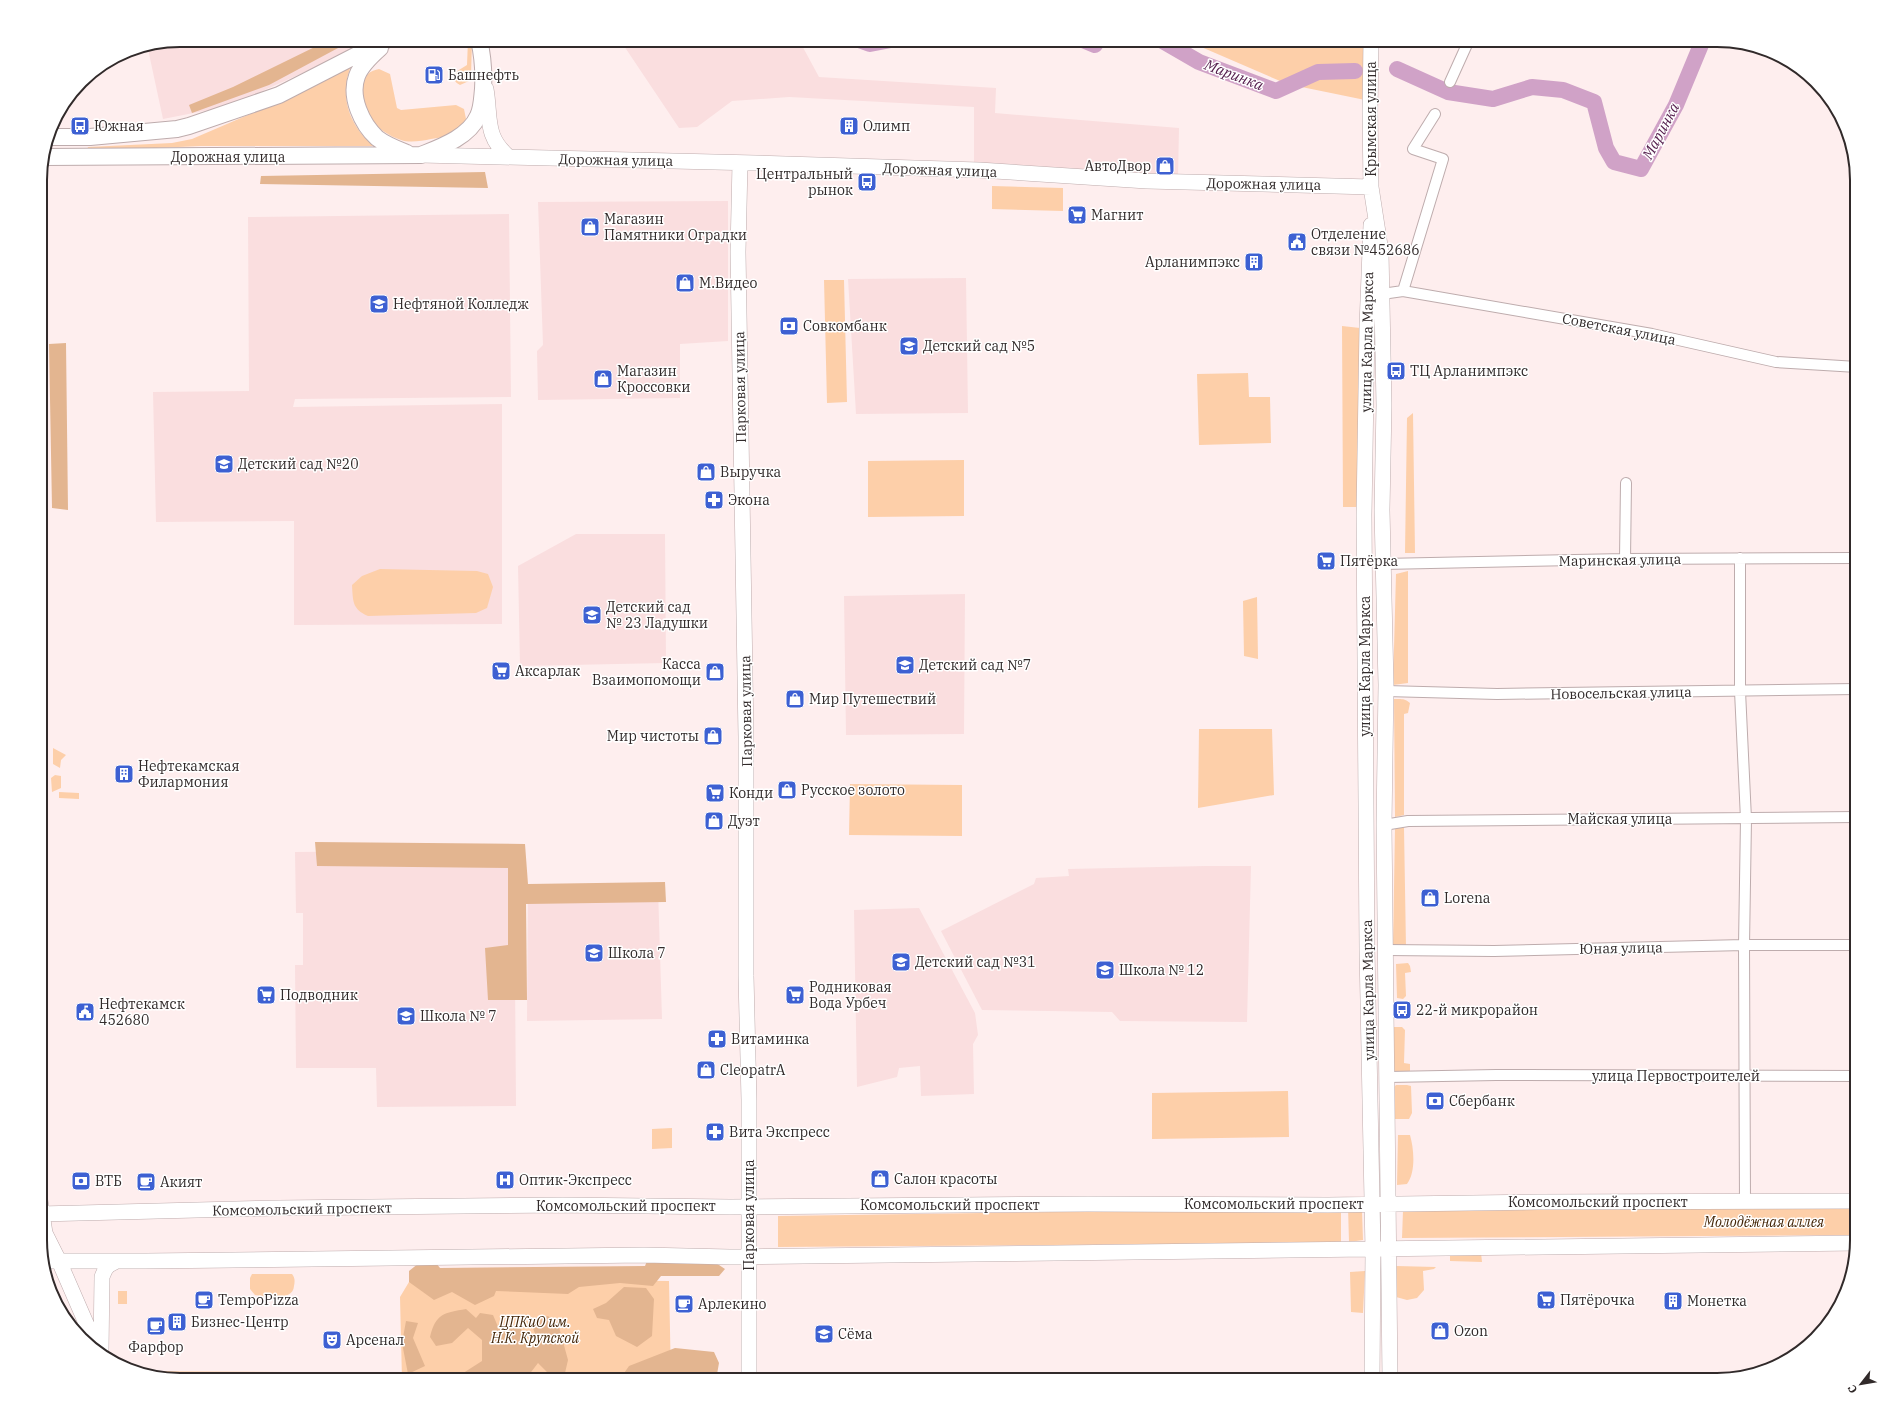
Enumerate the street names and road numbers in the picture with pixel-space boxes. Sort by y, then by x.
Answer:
street label: Крымская улица [1362,61,1380,177]
street label: Дорожная улица [171,148,286,166]
street label: Дорожная улица [559,150,674,170]
street label: Дорожная улица [882,159,998,181]
street label: Дорожная улица [1207,174,1322,194]
street label: улица Карла Маркса [1357,271,1377,413]
street label: Советская улица [1561,309,1678,349]
street label: Парковая улица [730,331,750,443]
street label: Маринская улица [1558,550,1682,570]
street label: улица Карла Маркса [1356,595,1374,737]
street label: Парковая улица [736,655,756,767]
street label: Новосельская улица [1550,683,1692,703]
street label: Майская улица [1568,810,1673,828]
street label: улица Карла Маркса [1358,919,1378,1061]
street label: Юная улица [1579,938,1663,958]
street label: улица Первостроителей [1592,1067,1760,1085]
street label: Парковая улица [740,1159,758,1271]
street label: Комсомольский проспект [1508,1193,1688,1211]
street label: Комсомольский проспект [1184,1195,1364,1213]
street label: Комсомольский проспект [860,1196,1040,1214]
street label: Комсомольский проспект [536,1197,716,1215]
street label: Комсомольский проспект [212,1198,392,1220]

